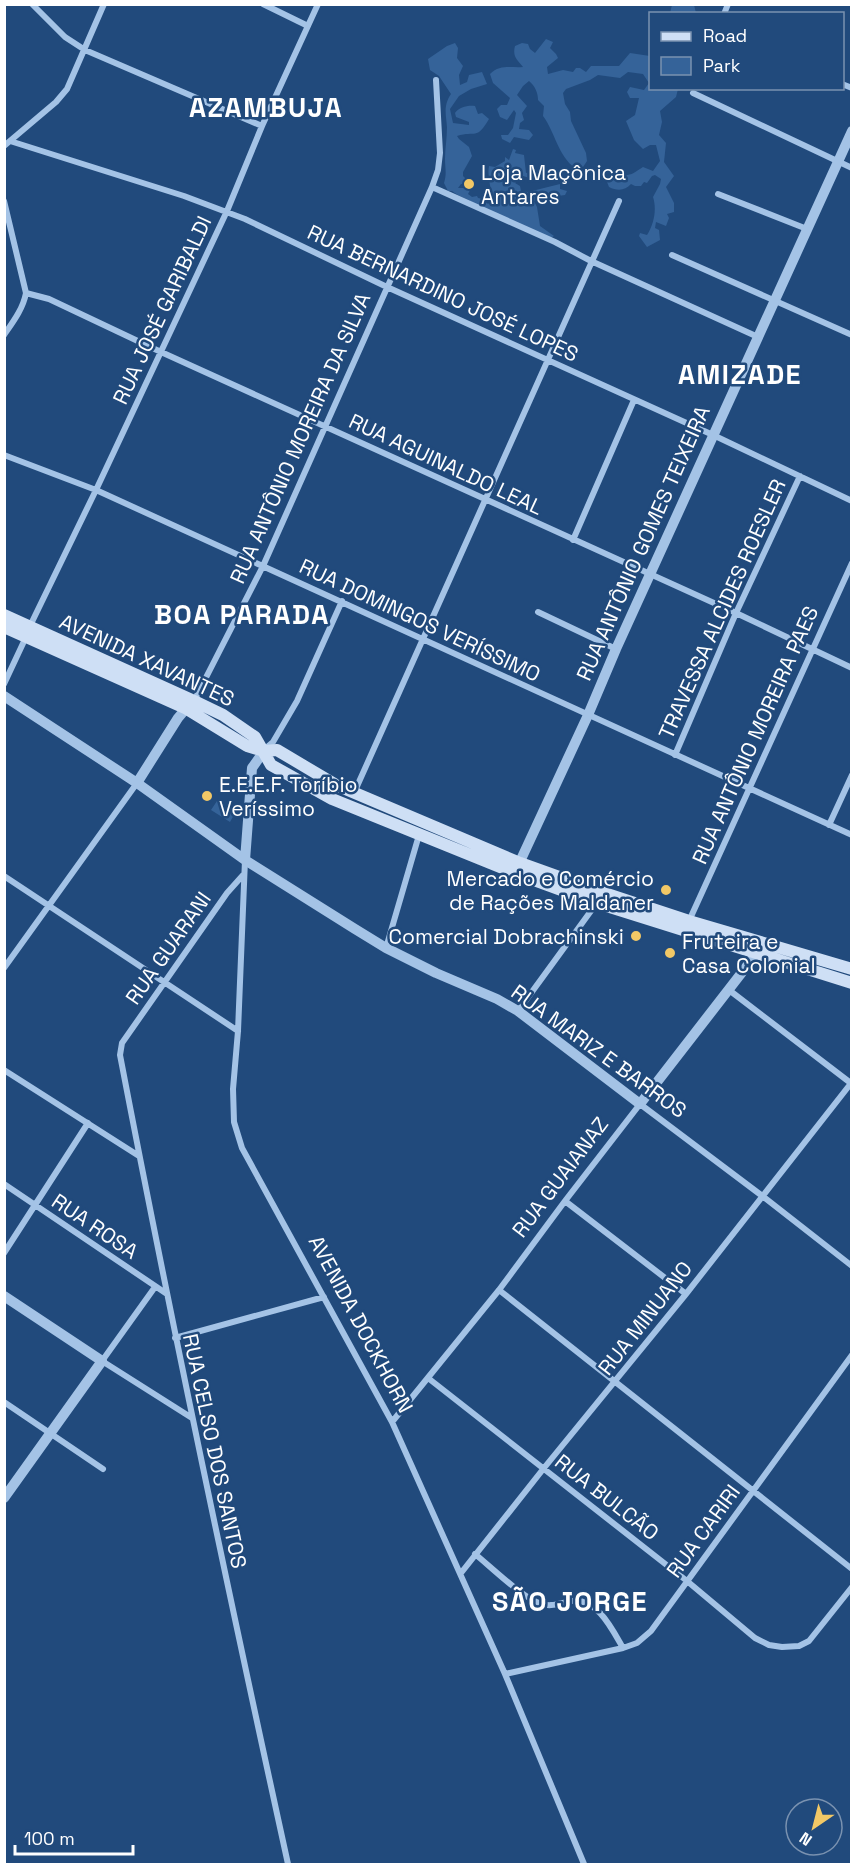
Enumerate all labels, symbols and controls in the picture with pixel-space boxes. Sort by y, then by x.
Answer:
legend [649,12,844,90]
text: Road [703,24,747,47]
text: Park [703,54,741,77]
district label: AZAMBUJA [189,90,343,125]
place label: Loja Maçônica Antares [481,159,626,210]
marker: Loja Maçônica Antares [462,177,476,191]
street label: RUA JOSÉ GARIBALDI [107,212,217,408]
street label: RUA BERNARDINO JOSÉ LOPES [303,218,583,368]
street label: RUA ANTÔNIO MOREIRA DA SILVA [224,288,376,588]
district label: AMIZADE [678,357,802,392]
street label: RUA ANTÔNIO GOMES TEIXEIRA [570,401,716,685]
street label: RUA AGUINALDO LEAL [345,407,547,521]
street label: TRAVESSA ALCIDES ROESLER [652,475,792,743]
street label: RUA DOMINGOS VERÍSSIMO [295,552,545,688]
district label: BOA PARADA [154,597,330,632]
street label: RUA ANTÔNIO MOREIRA PAES [686,602,824,868]
street label: AVENIDA XAVANTES [55,608,239,712]
place label: E.E.E.F. Toríbio Veríssimo [219,771,358,822]
marker: E.E.E.F. Toríbio Veríssimo [200,789,214,803]
place label: Mercado e Comércio de Rações Maldaner [447,865,654,916]
marker: Mercado e Comércio de Rações Maldaner [659,883,673,897]
street label: RUA GUARANI [119,886,217,1010]
place label: Comercial Dobrachinski [388,923,624,950]
place label: Fruteira e Casa Colonial [682,928,816,979]
marker: Comercial Dobrachinski [629,929,643,943]
marker: Fruteira e Casa Colonial [663,946,677,960]
street label: RUA MARIZ E BARROS [506,978,692,1124]
street label: RUA GUAIANAZ [506,1111,614,1243]
street label: RUA ROSA [47,1187,143,1265]
street label: AVENIDA DOCKHORN [303,1231,419,1417]
street label: RUA MINUANO [592,1256,698,1380]
street label: RUA CELSO DOS SANTOS [177,1331,253,1571]
street label: RUA BULCÃO [550,1448,664,1546]
street label: RUA CARIRI [660,1479,746,1583]
district label: SÃO JORGE [492,1584,648,1619]
north arrow [784,1797,844,1857]
scale bar [15,1818,134,1856]
text: 100 m [24,1827,75,1850]
text: N [795,1827,816,1851]

